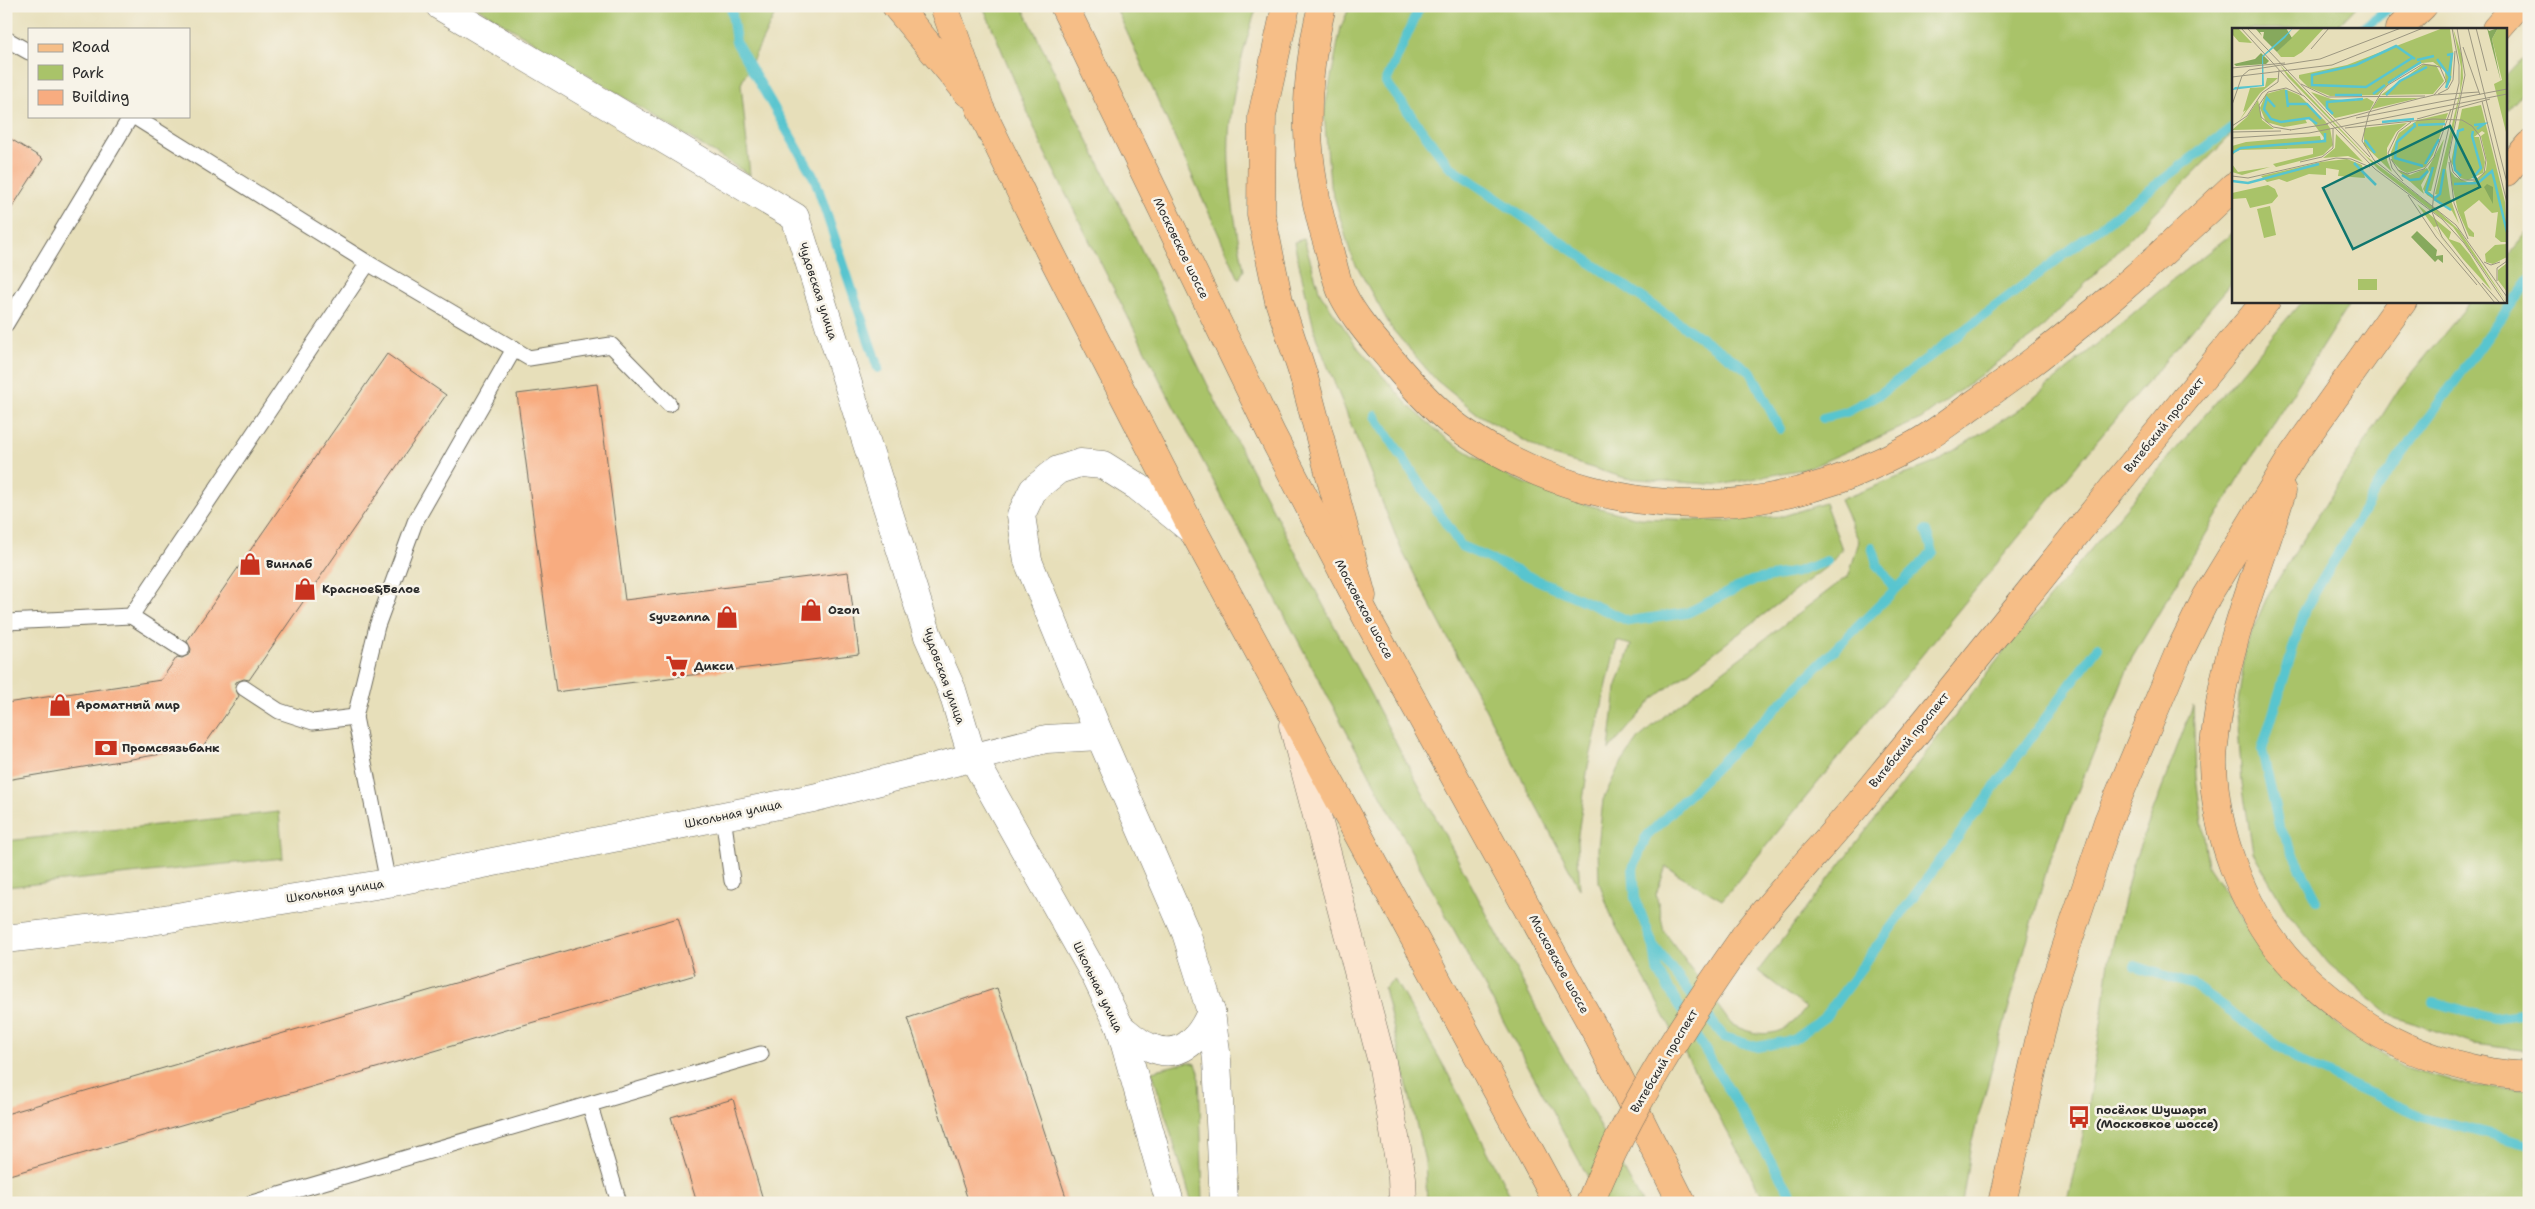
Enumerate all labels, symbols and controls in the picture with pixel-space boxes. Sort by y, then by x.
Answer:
legend [28,28,190,118]
inset map [2232,28,2508,302]
text: Road [72,37,110,57]
text: Park [72,63,104,83]
text: Building [72,87,129,107]
street label: Московское шоссе [1150,195,1213,301]
street label: Чудовская улица [795,240,841,342]
street label: Витебский проспект [2120,373,2208,476]
shop icon: Винлаб [237,551,263,577]
place label: Винлаб [266,556,313,572]
street label: Московское шоссе [1331,556,1397,662]
shop icon: Красное&Белое [292,576,318,602]
place label: Красное&Белое [322,581,420,597]
shop icon: Ozon [798,597,824,623]
place label: Ozon [828,602,860,618]
shop icon: Syuzanna [714,604,740,630]
place label: Syuzanna [649,609,711,625]
street label: Чудовская улица [919,626,969,727]
supermarket icon: Дикси [664,653,690,679]
place label: Дикси [694,658,735,674]
street label: Витебский проспект [1865,688,1953,791]
shop icon: Ароматный мир [47,692,73,718]
place label: Ароматный мир [76,697,180,713]
bank icon: Промсвязьбанк [93,735,119,761]
place label: Промсвязьбанк [122,740,220,756]
street label: Школьная улица [683,796,783,832]
street label: Школьная улица [285,875,386,907]
street label: Московское шоссе [1525,912,1593,1017]
street label: Школьная улица [1069,939,1127,1035]
street label: Витебский проспект [1627,1005,1702,1116]
place label: посёлок Шушары (Московкое шоссе) [2096,1102,2219,1132]
bus stop icon: посёлок Шушары (Московкое шоссе) [2066,1104,2092,1130]

